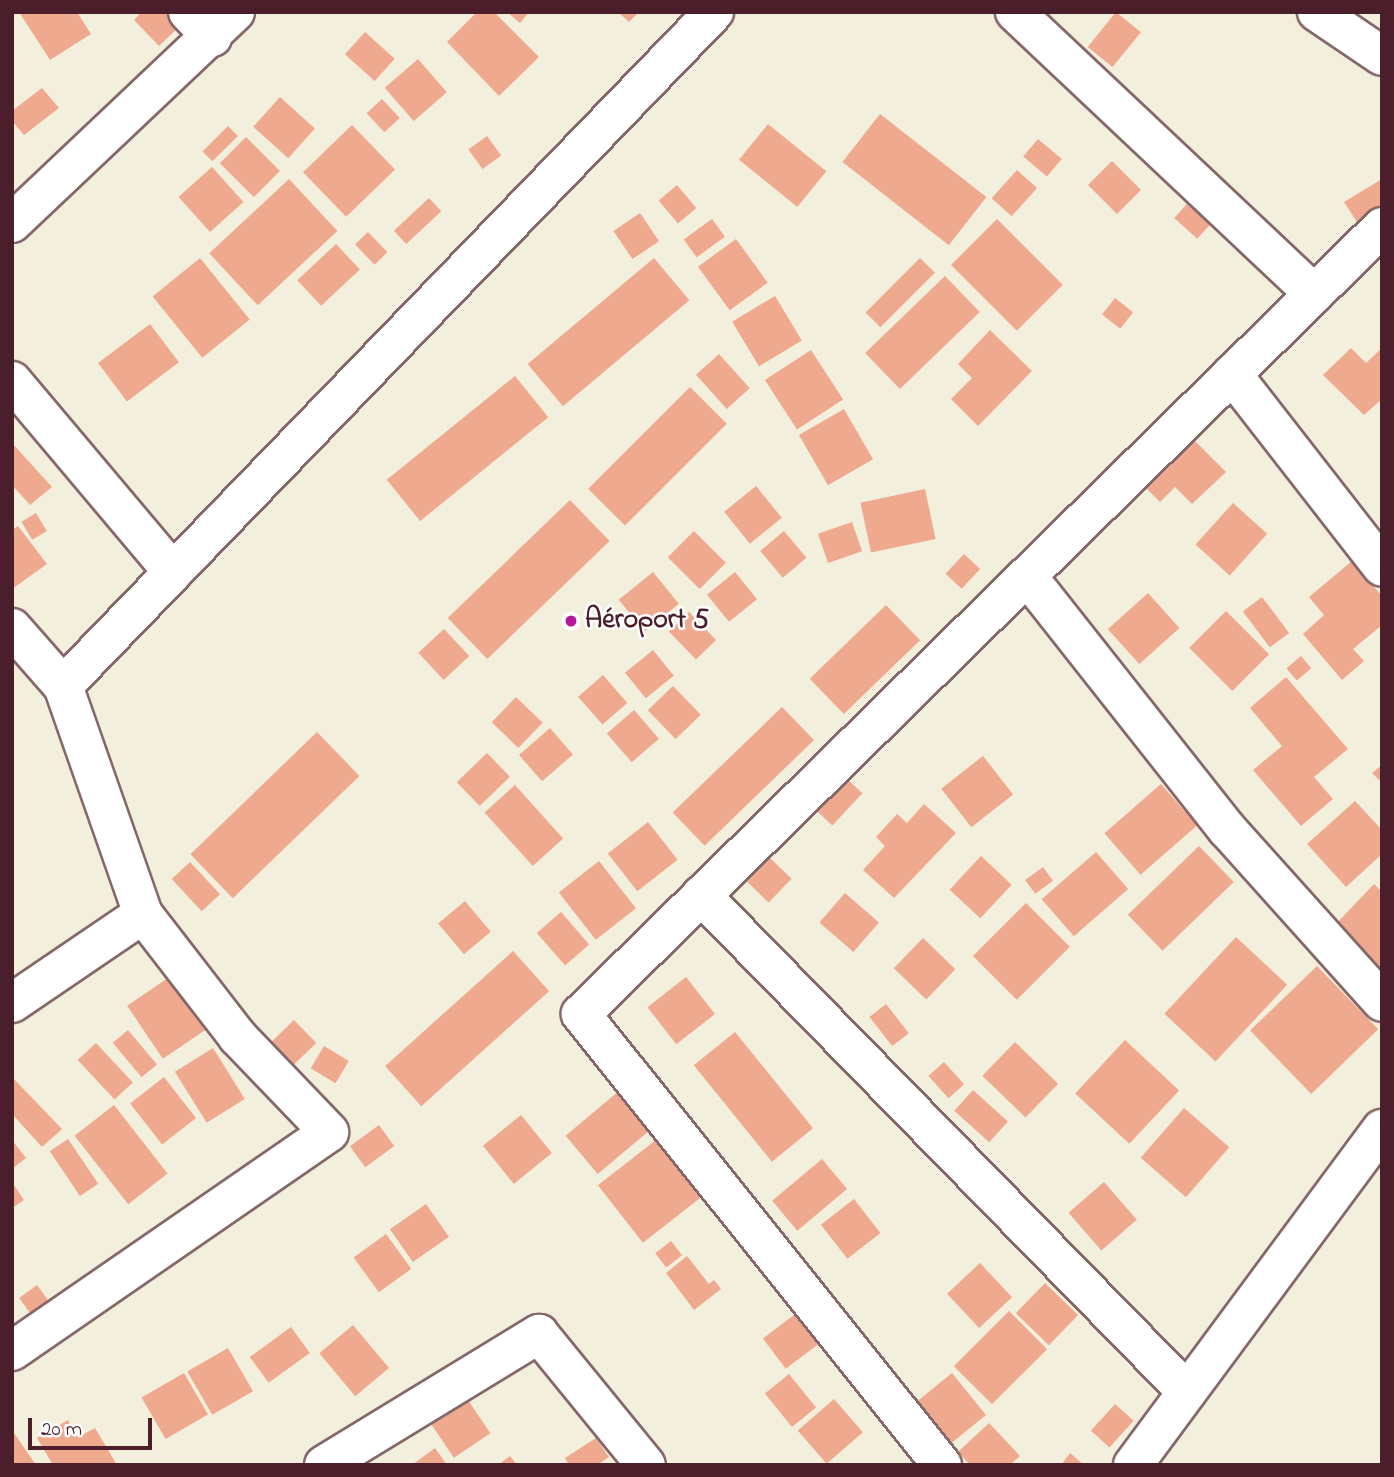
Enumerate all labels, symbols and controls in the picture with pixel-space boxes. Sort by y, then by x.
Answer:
place label: Aéroport 5 [585,604,709,638]
marker: Aéroport 5 [563,613,579,629]
scale bar [32,1404,156,1448]
text: 20 m [41,1415,82,1445]

